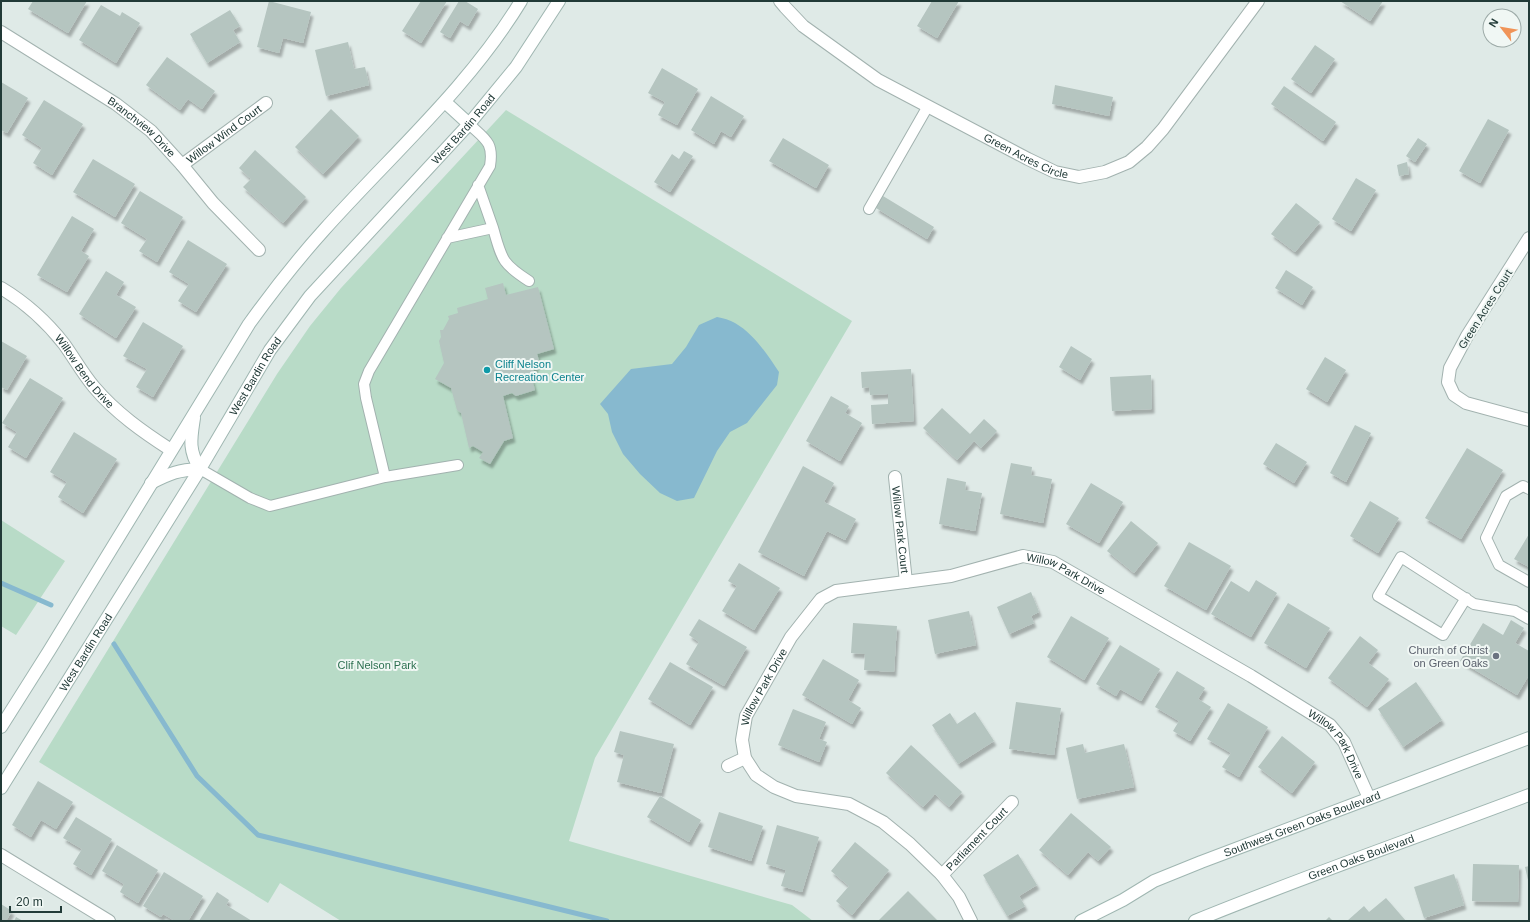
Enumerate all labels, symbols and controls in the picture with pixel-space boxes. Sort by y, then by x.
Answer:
north arrow [1482,8,1522,48]
text: N [1486,16,1501,29]
street label: West Bardin Road [429,92,497,166]
street label: Branchview Drive [106,94,178,159]
street label: Willow Wind Court [184,103,264,166]
street label: Green Acres Circle [982,131,1069,181]
street label: Green Acres Court [1456,267,1514,351]
street label: Willow Bend Drive [53,332,116,410]
street label: West Bardin Road [227,335,283,417]
place label: Cliff Nelson Recreation Center [495,358,585,383]
marker: Cliff Nelson Recreation Center [482,365,492,375]
street label: Willow Park Court [890,486,911,574]
street label: Willow Park Drive [1025,551,1107,597]
street label: West Bardin Road [57,611,114,693]
place label: Church of Christ on Green Oaks [1409,644,1489,669]
street label: Willow Park Drive [739,646,789,726]
marker: Church of Christ on Green Oaks [1491,651,1501,661]
park label: Clif Nelson Park [338,659,417,671]
street label: Willow Park Drive [1306,707,1366,781]
street label: Southwest Green Oaks Boulevard [1222,787,1382,859]
street label: Parliament Court [944,805,1010,873]
street label: Green Oaks Boulevard [1307,833,1417,883]
scale bar [10,888,61,914]
text: 20 m [16,895,43,909]

